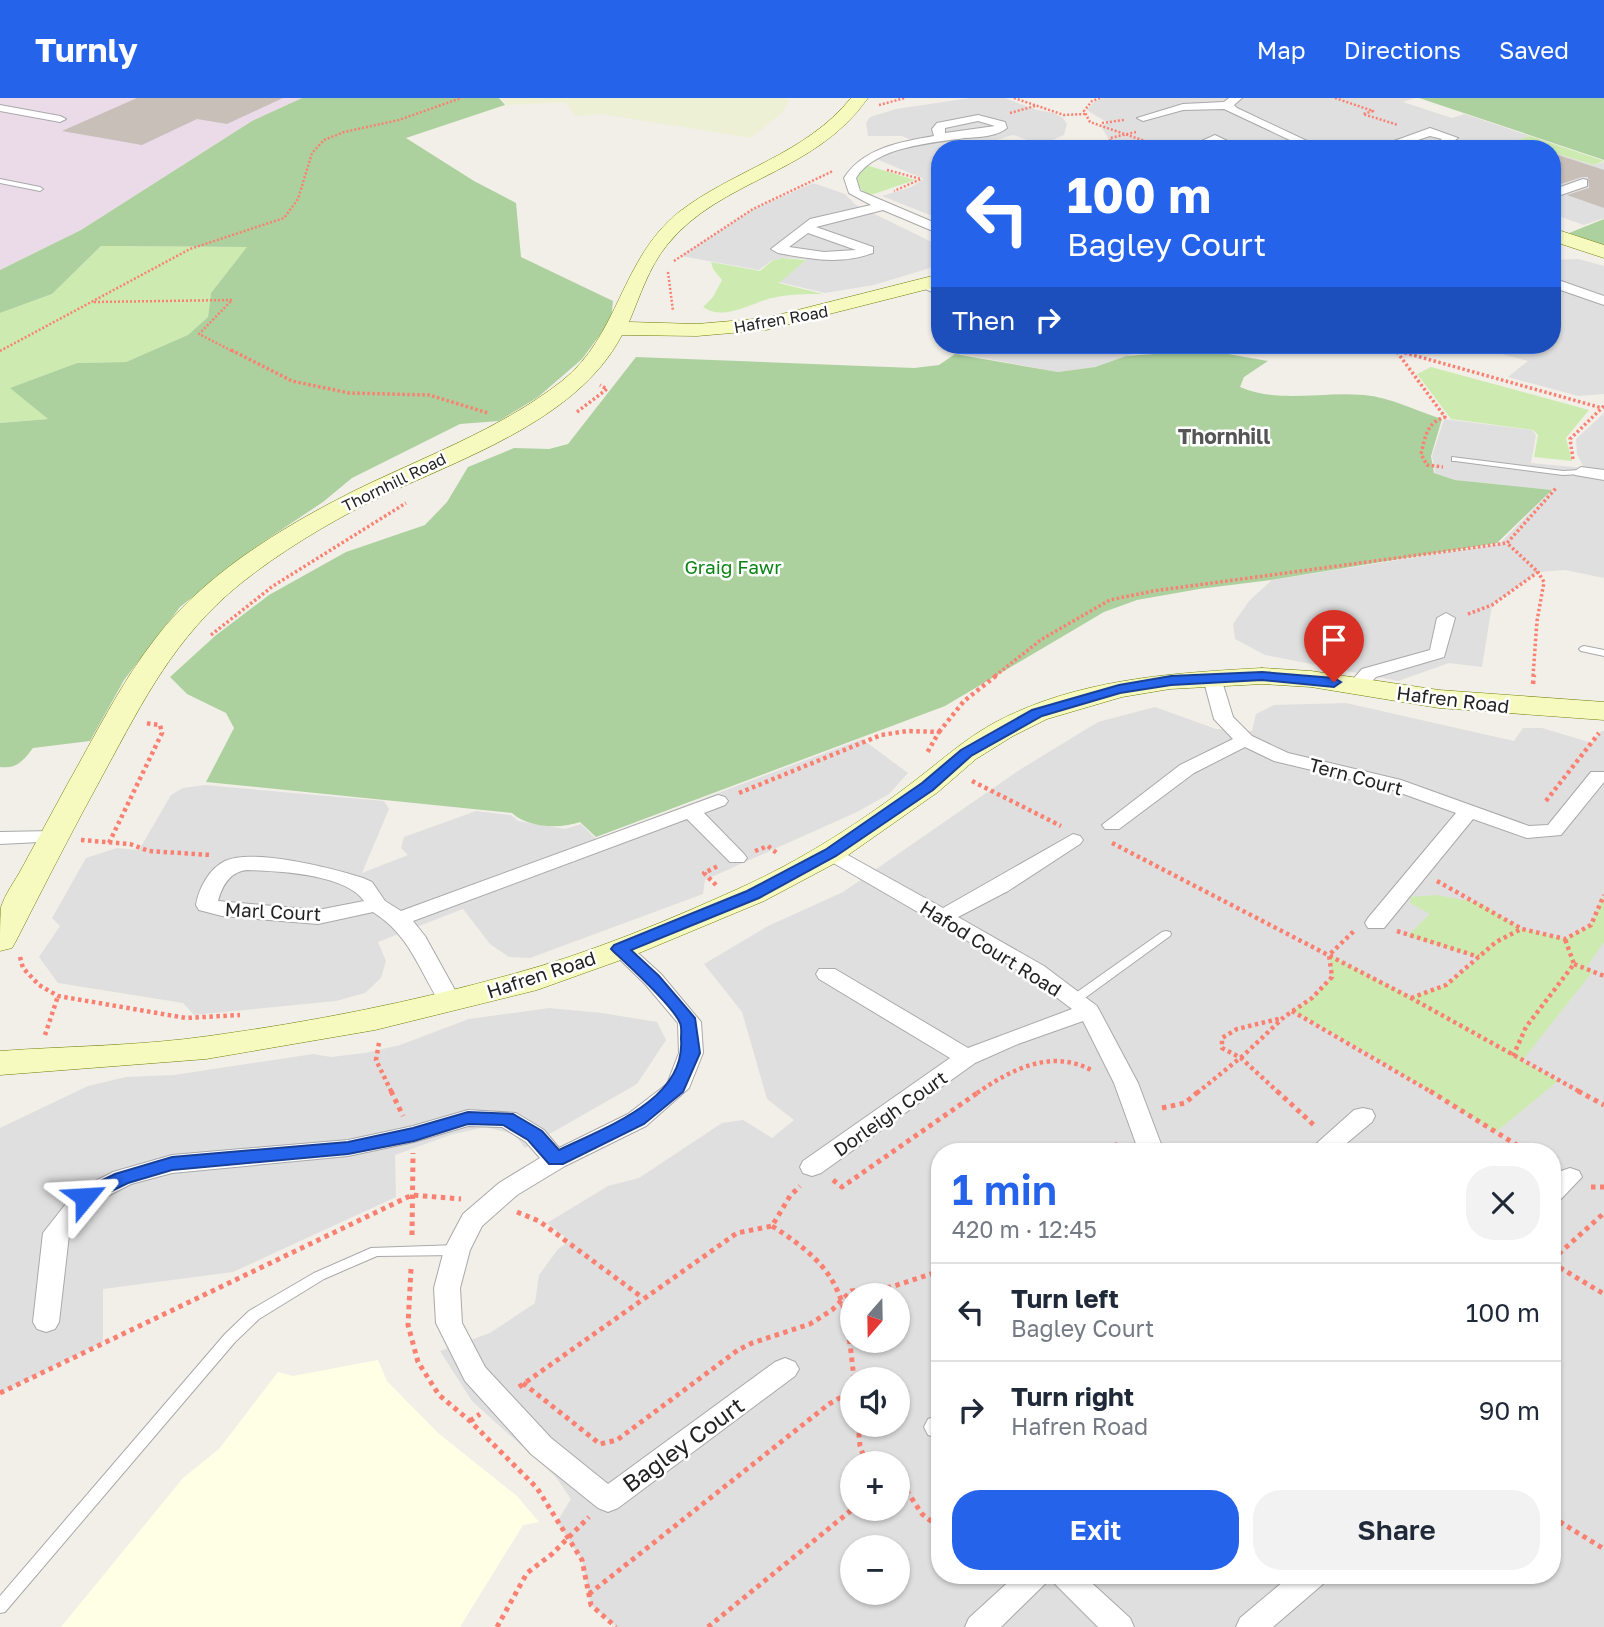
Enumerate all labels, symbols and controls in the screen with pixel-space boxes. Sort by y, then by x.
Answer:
text: Turnly [35,30,138,69]
text: Map [1257,35,1306,64]
text: Directions [1344,35,1461,64]
text: Saved [1499,35,1569,64]
text: 100 m [1067,165,1211,224]
icon: left [952,168,1043,259]
text: Bagley Court [1067,225,1266,263]
street label: Hafren Road [732,301,830,337]
icon: right [1029,301,1067,339]
text: Then [952,305,1015,336]
district label: Thornhill [1178,423,1270,449]
street label: Thornhill Road [339,448,449,516]
park label: Graig Fawr [684,555,782,578]
pin [1304,610,1364,682]
icon: arrive [1315,621,1353,659]
street label: Hafren Road [1395,681,1511,717]
street label: Tern Court [1307,752,1405,800]
street label: Hafod Court Road [916,895,1066,1001]
street label: Marl Court [224,897,322,925]
street label: Hafren Road [484,946,598,1002]
street label: Dorleigh Court [829,1065,951,1161]
position arrow [48,1160,122,1234]
text: 1 min [952,1164,1057,1214]
button: close [1466,1166,1540,1240]
text: 420 m · 12:45 [952,1215,1097,1243]
north arrow [840,1283,910,1353]
map controls [840,1283,910,1605]
text: Turn left [1011,1283,1119,1314]
icon: left [952,1293,990,1331]
text: 100 m [1466,1297,1540,1328]
text: Bagley Court [1011,1314,1154,1342]
button: sound [840,1367,910,1437]
text: Turn right [1011,1381,1134,1412]
street label: Bagley Court [617,1391,749,1497]
icon: right [952,1391,990,1429]
text: 90 m [1479,1395,1540,1426]
text: Hafren Road [1011,1412,1148,1440]
button: + [840,1451,910,1521]
button: Exit [952,1490,1239,1570]
button: Share [1253,1490,1540,1570]
button: − [840,1535,910,1605]

